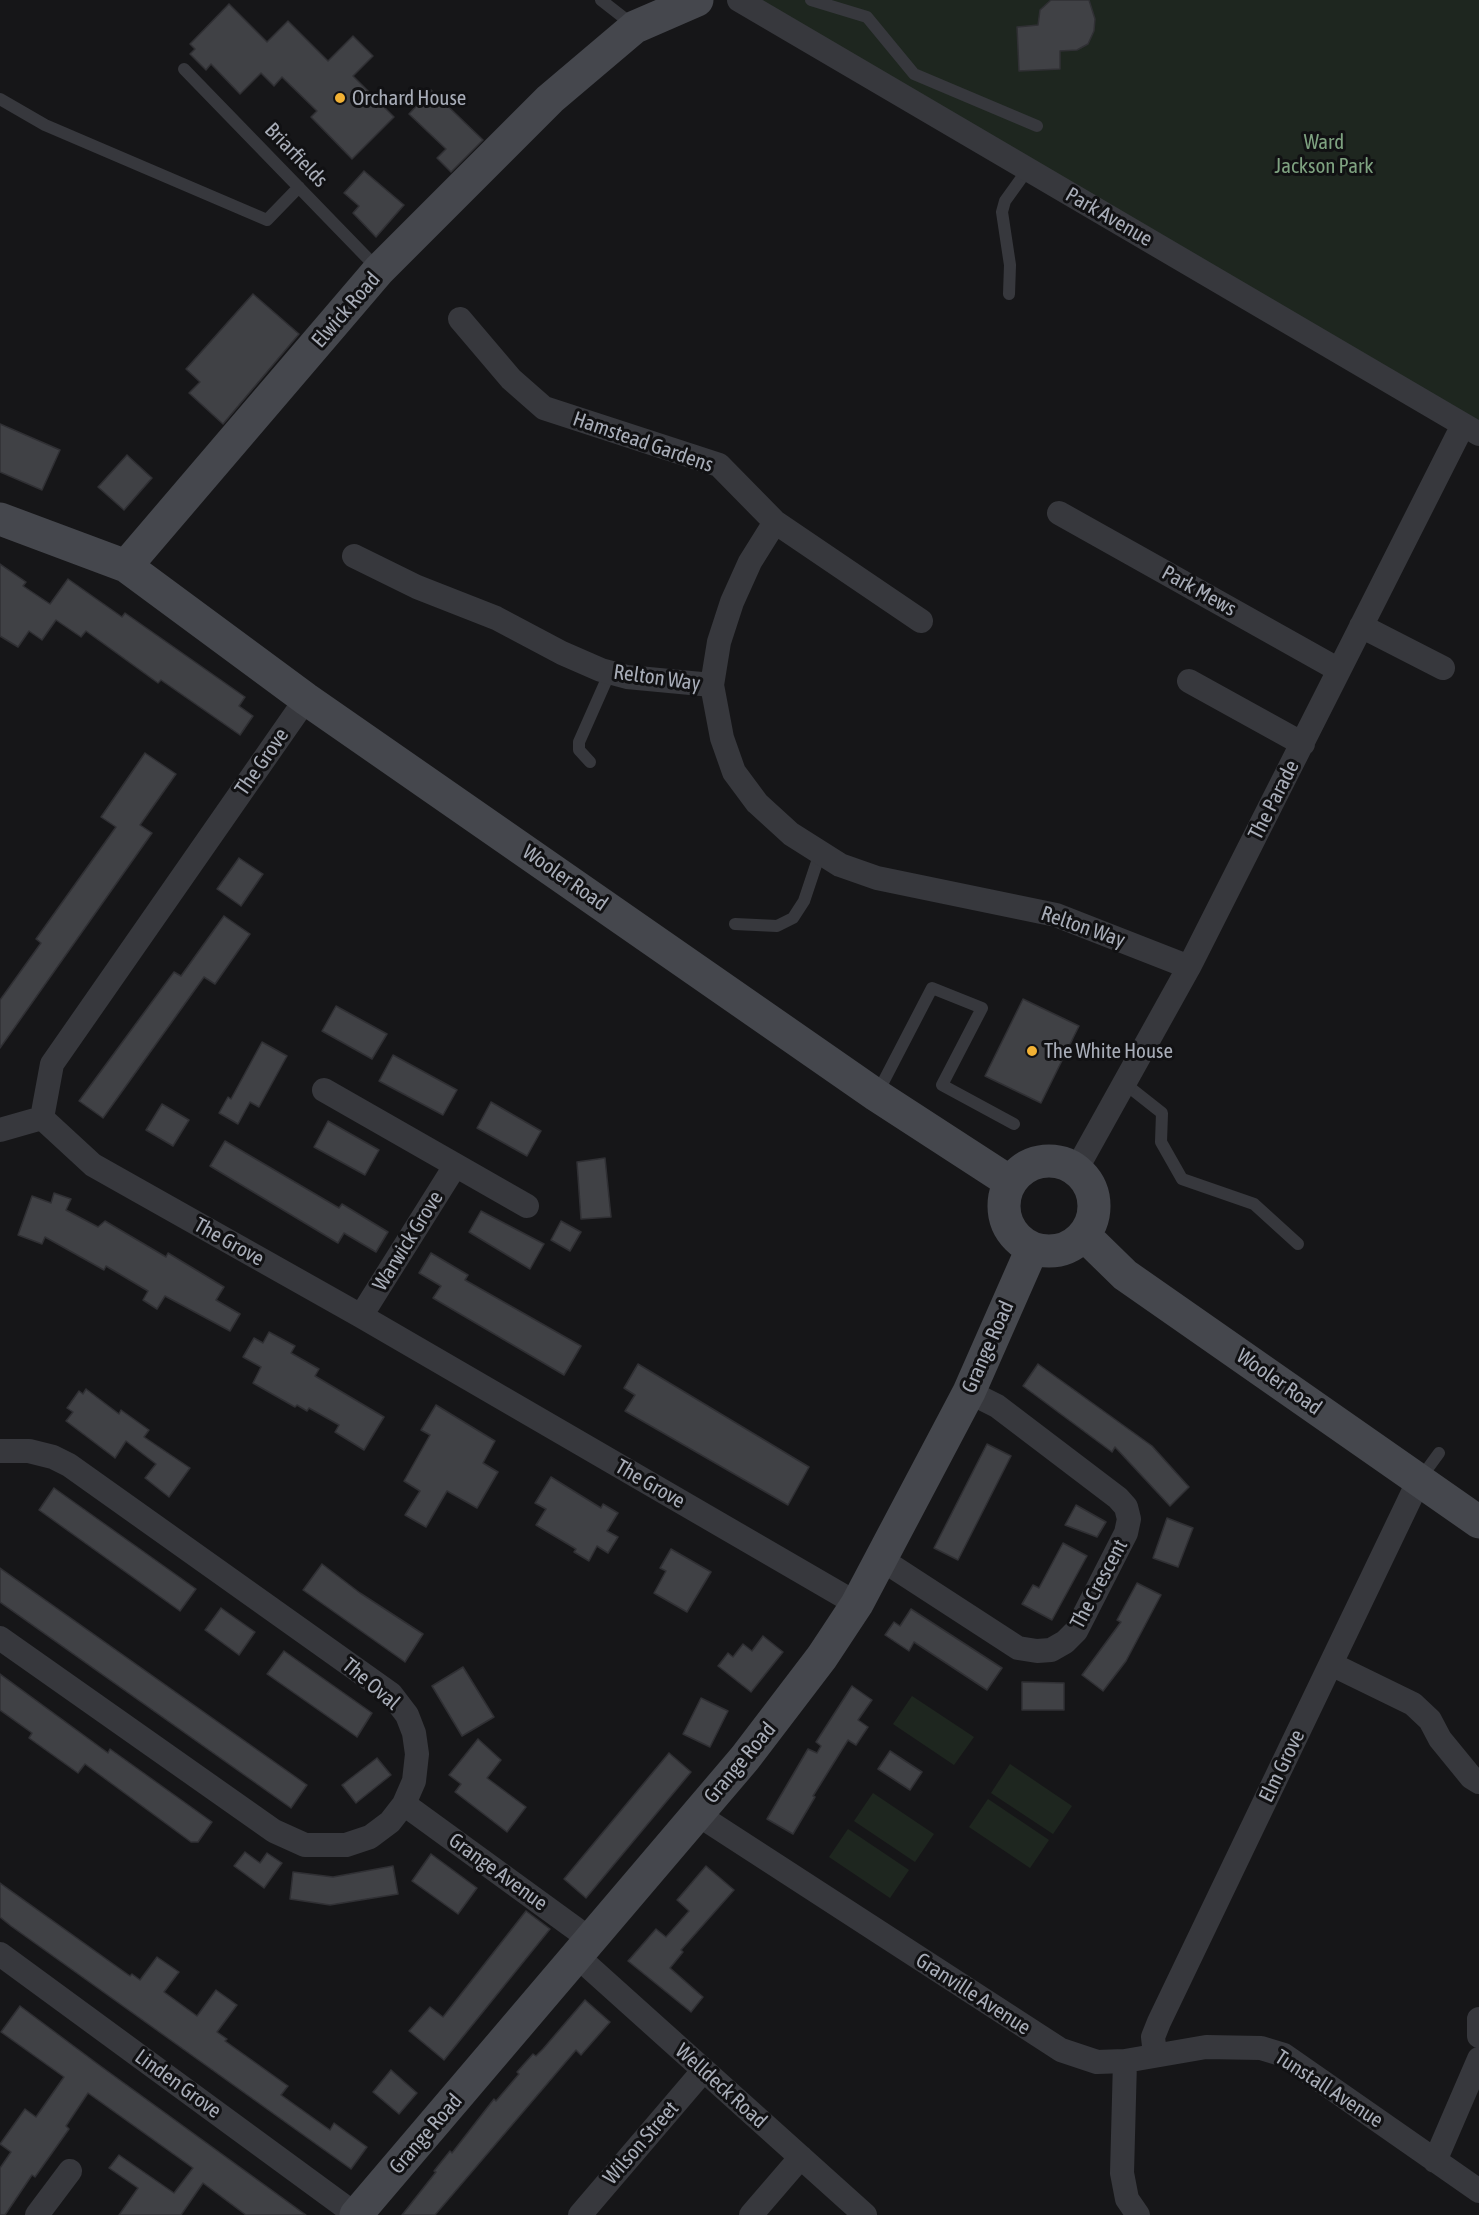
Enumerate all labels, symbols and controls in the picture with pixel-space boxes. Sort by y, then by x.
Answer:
place label: Orchard House [352,85,466,111]
marker: Orchard House [333,91,347,105]
street label: Briarfields [259,118,333,192]
park label: Ward Jackson Park [1275,129,1373,179]
street label: Park Avenue [1061,182,1157,252]
street label: Elwick Road [306,267,386,353]
street label: Hamstead Gardens [570,406,716,478]
street label: Park Mews [1157,560,1241,622]
street label: Relton Way [612,659,702,697]
street label: The Grove [230,723,294,801]
street label: The Parade [1243,756,1305,844]
street label: Wooler Road [517,839,613,917]
street label: Relton Way [1038,901,1128,953]
place label: The White House [1044,1038,1173,1064]
marker: The White House [1025,1044,1039,1058]
street label: Warwick Grove [367,1187,449,1295]
street label: The Grove [190,1212,268,1272]
street label: Grange Road [957,1297,1019,1397]
street label: Wooler Road [1231,1343,1327,1421]
street label: The Grove [611,1454,689,1514]
street label: The Crescent [1065,1535,1133,1633]
street label: The Oval [337,1653,405,1715]
street label: Grange Road [699,1717,781,1809]
street label: Elm Grove [1254,1726,1310,1806]
street label: Grange Avenue [444,1828,552,1916]
street label: Granville Avenue [911,1948,1035,2040]
street label: Welldeck Road [670,2038,772,2134]
street label: Linden Grove [130,2044,226,2124]
street label: Tunstall Avenue [1270,2045,1388,2133]
street label: Grange Road [384,2089,468,2179]
street label: Wilson Street [598,2096,684,2190]

